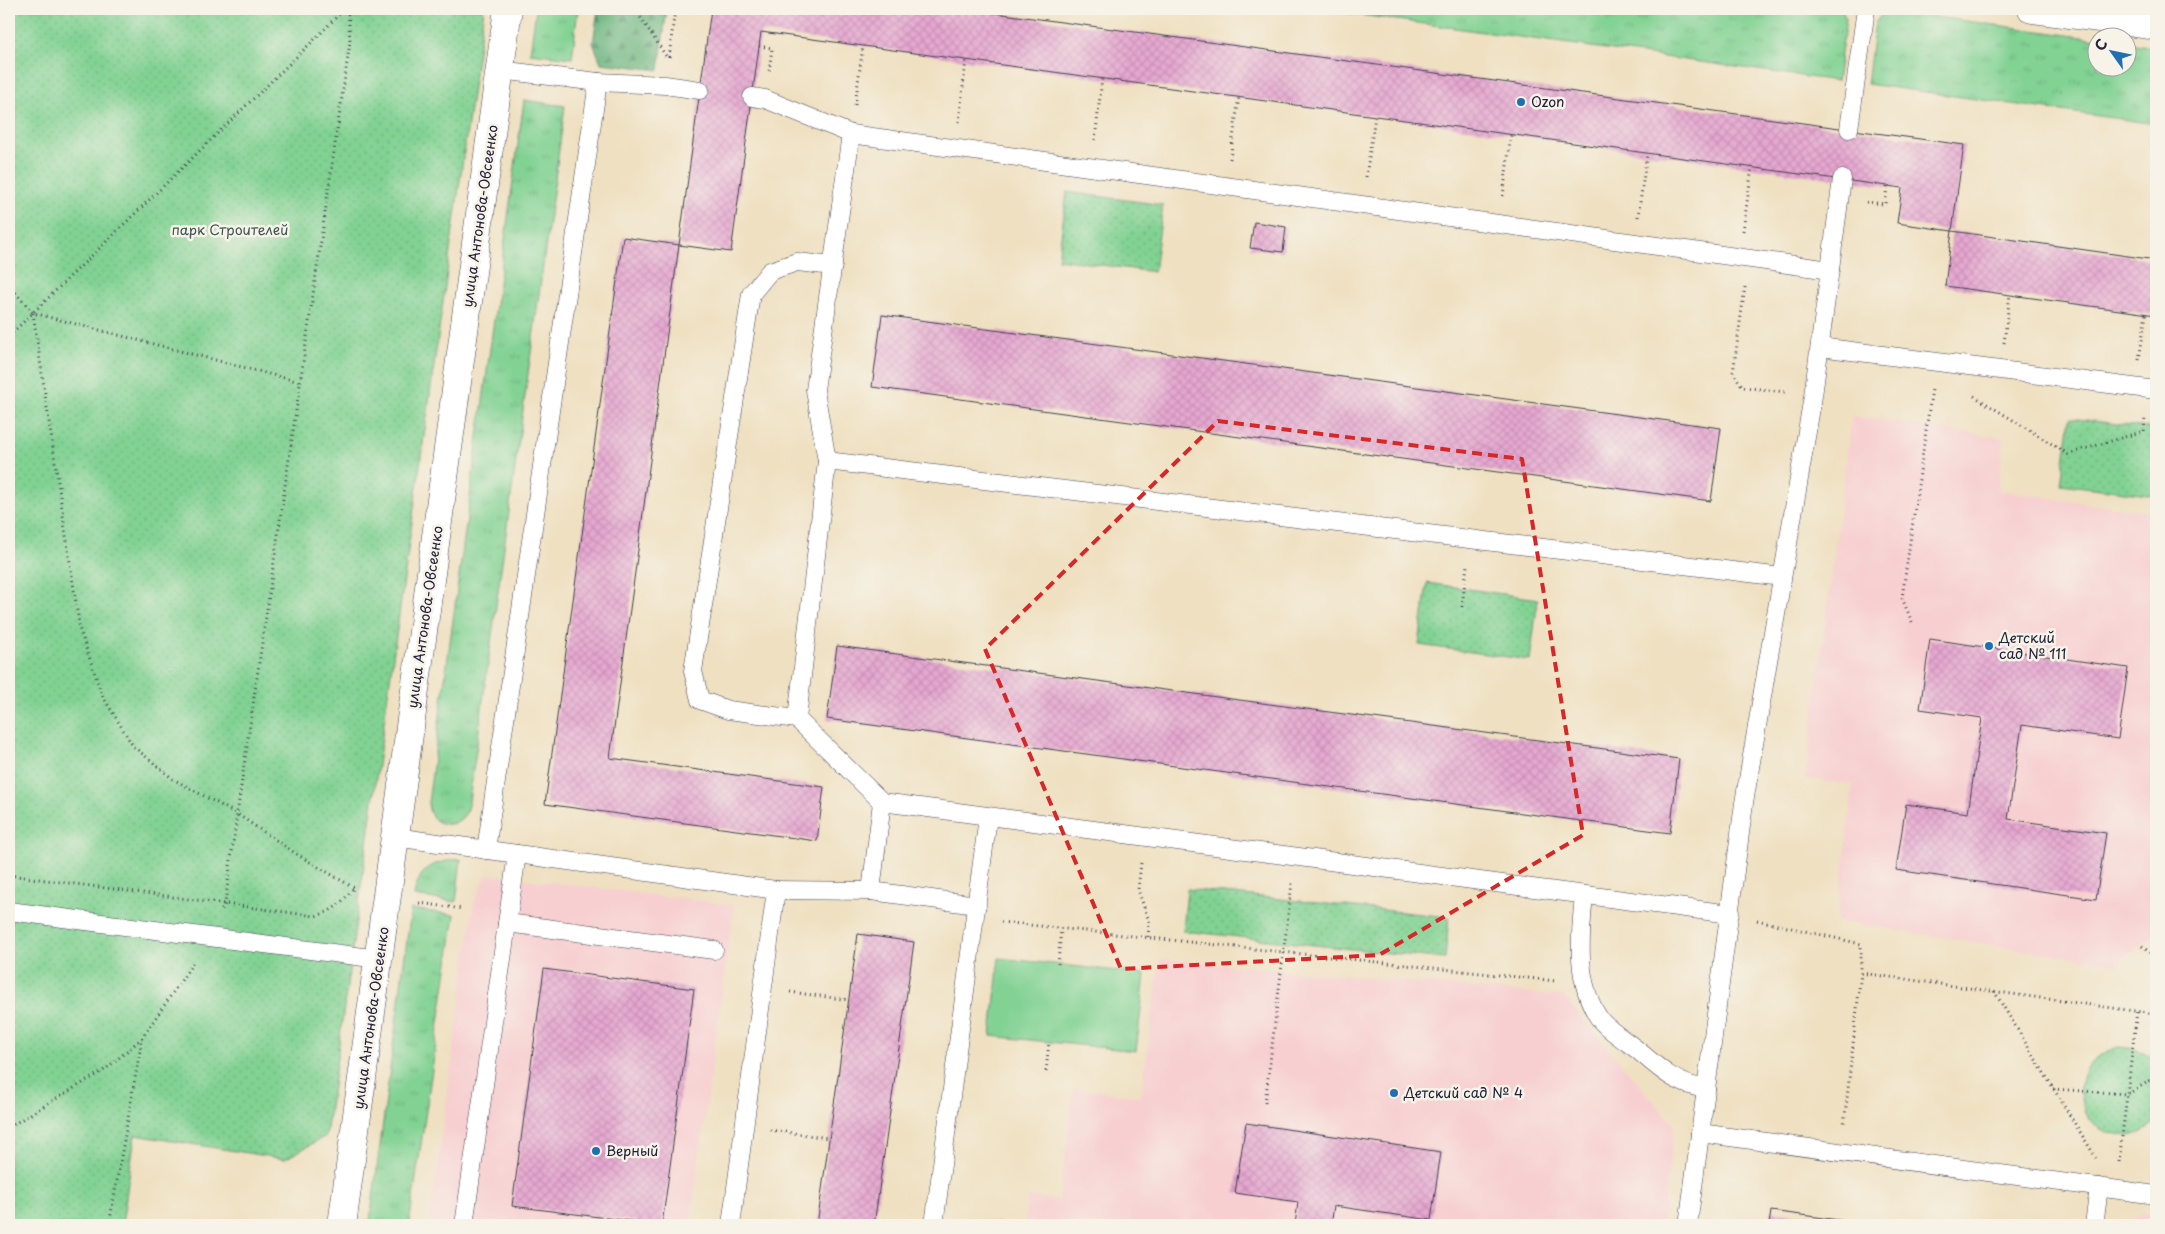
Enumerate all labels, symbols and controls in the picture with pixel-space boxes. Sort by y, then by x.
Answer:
north arrow [2088,28,2138,78]
text: С [2089,35,2112,55]
place label: Ozon [1531,91,1564,112]
marker: Ozon [1515,96,1527,108]
street label: улица Антонова-Овсеенко [456,123,503,308]
park label: парк Строителей [171,219,289,240]
street label: улица Антонова-Овсеенко [401,524,448,709]
place label: Детский сад № 111 [1998,627,2066,664]
marker: Детский сад № 111 [1983,640,1995,652]
street label: улица Антонова-Овсеенко [347,925,394,1110]
place label: Детский сад № 4 [1403,1082,1523,1103]
marker: Детский сад № 4 [1388,1087,1400,1099]
place label: Верный [606,1140,659,1161]
marker: Верный [590,1145,602,1157]

